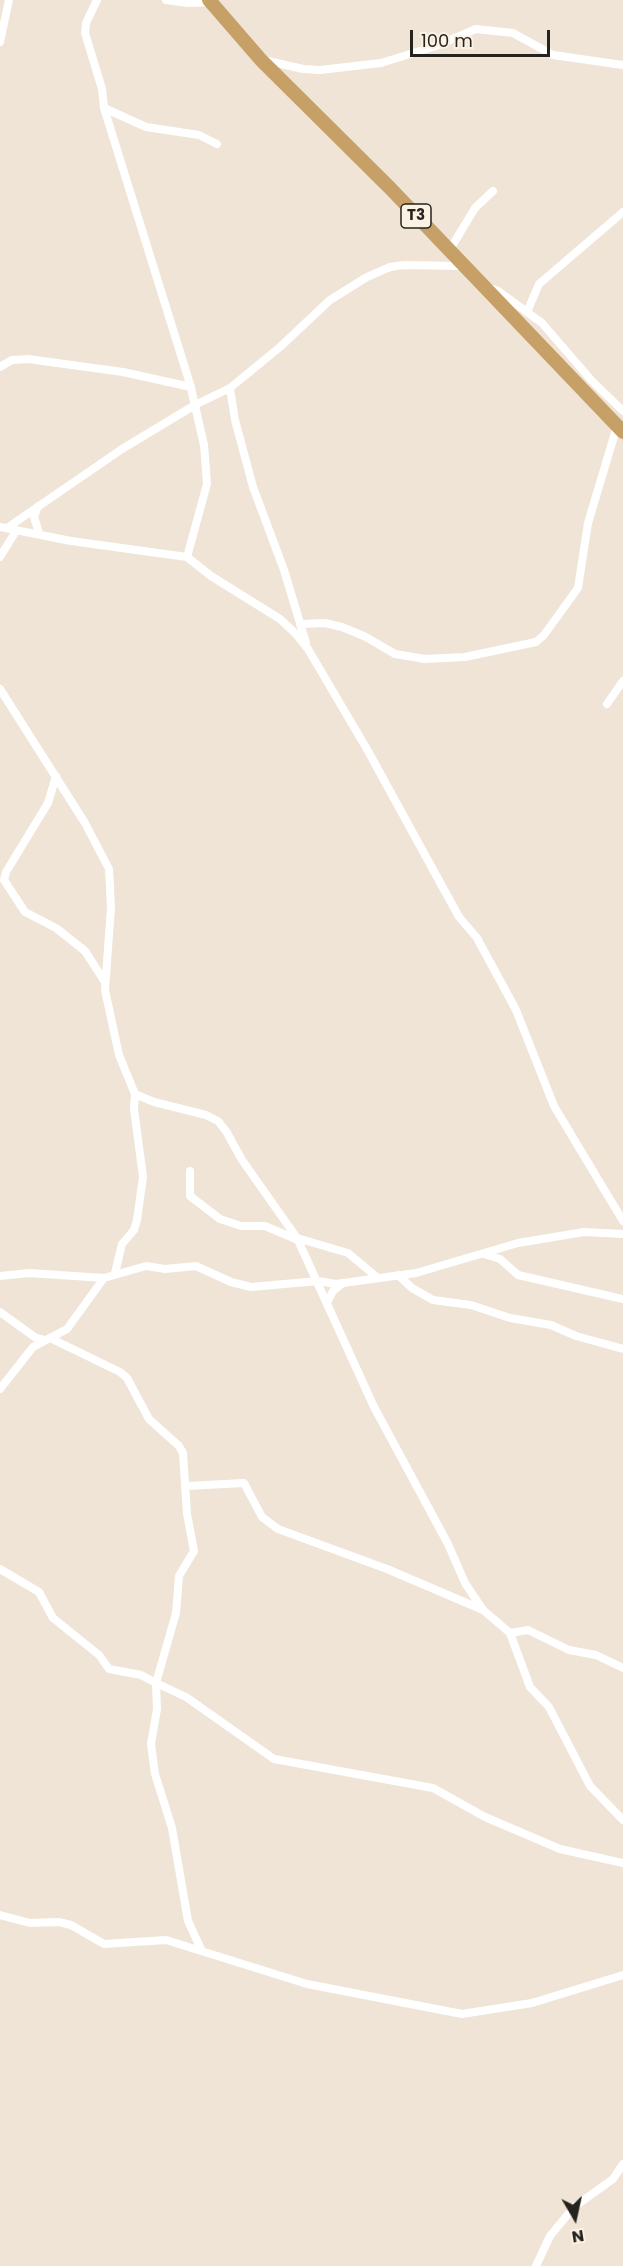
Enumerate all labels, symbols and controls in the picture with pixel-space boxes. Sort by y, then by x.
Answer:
scale bar [413,18,552,56]
text: 100 m [421,28,473,53]
road number: T3 [401,204,431,228]
north arrow [545,2188,605,2248]
text: N [570,2224,586,2249]

